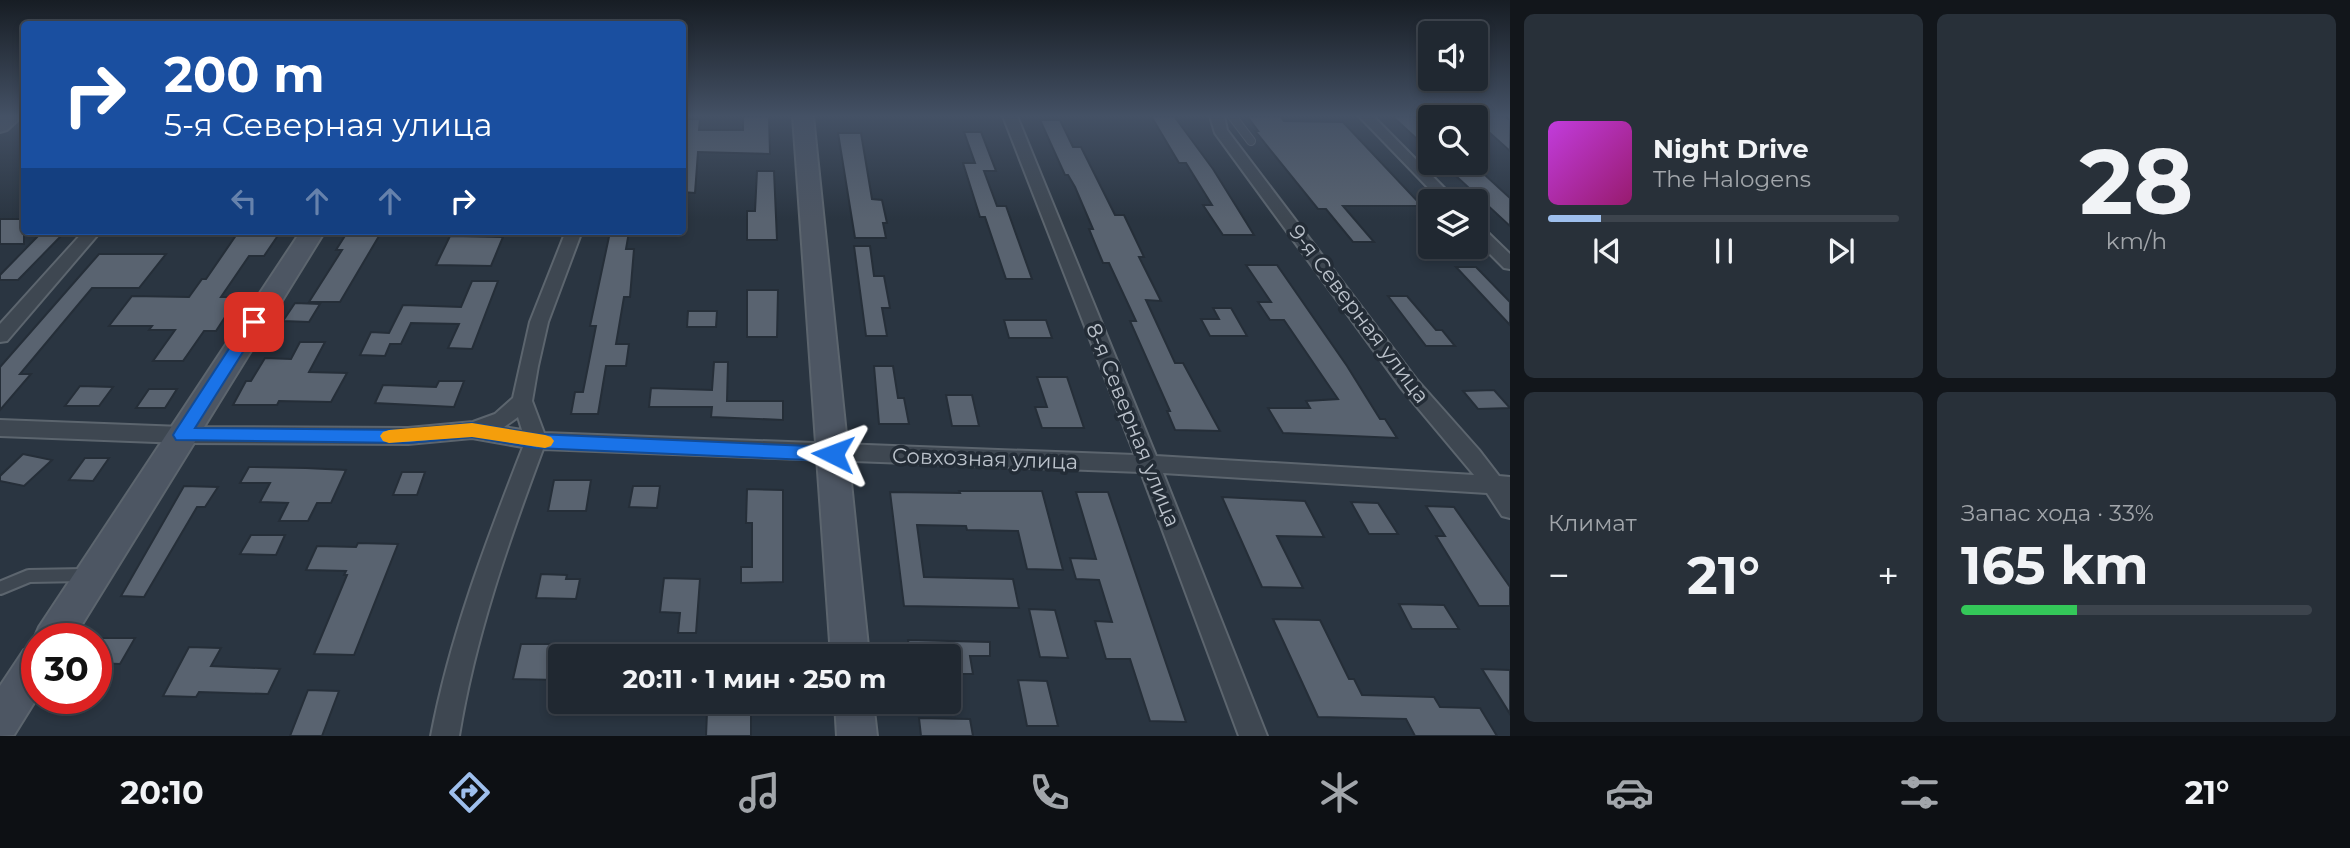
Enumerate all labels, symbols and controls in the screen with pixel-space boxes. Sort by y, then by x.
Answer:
map controls [1418,21,1488,259]
button: sound [1418,21,1488,91]
text: 200 m [164,45,325,104]
icon: right [49,49,140,140]
text: 5-я Северная улица [164,105,492,144]
button: search [1418,105,1488,175]
text: 28 [2080,126,2193,237]
text: Night Drive [1653,133,1809,165]
text: The Halogens [1653,165,1811,193]
icon: left [225,182,263,220]
icon: ahead [298,182,336,220]
icon: ahead [371,182,409,220]
icon: right [444,182,482,220]
button: layers [1418,189,1488,259]
street label: 9-я Северная улица [1284,220,1435,408]
text: km/h [2106,227,2167,255]
icon: previous [1588,232,1626,270]
icon: pause [1705,232,1743,270]
icon: next [1822,232,1860,270]
pin [224,292,284,352]
icon: arrive [235,303,273,341]
street label: 8-я Северная улица [1081,319,1186,530]
position arrow [796,417,870,491]
street label: Совхозная улица [892,443,1078,474]
text: Запас хода · 33% [1961,499,2154,527]
text: Климат [1548,509,1637,537]
text: 165 km [1961,534,2149,597]
text: 21° [1687,544,1760,607]
text: − [1548,552,1570,599]
text: + [1877,552,1899,599]
speed limit sign: 30 [21,623,112,714]
text: 20:11 · 1 мин · 250 m [623,663,886,695]
icon: directions [445,768,494,817]
icon: music [735,768,784,817]
icon: phone [1025,768,1074,817]
icon: climate [1315,768,1364,817]
icon: car [1605,768,1654,817]
icon: filters [1895,768,1944,817]
text: 20:10 [120,773,204,812]
text: 21° [2185,773,2229,812]

